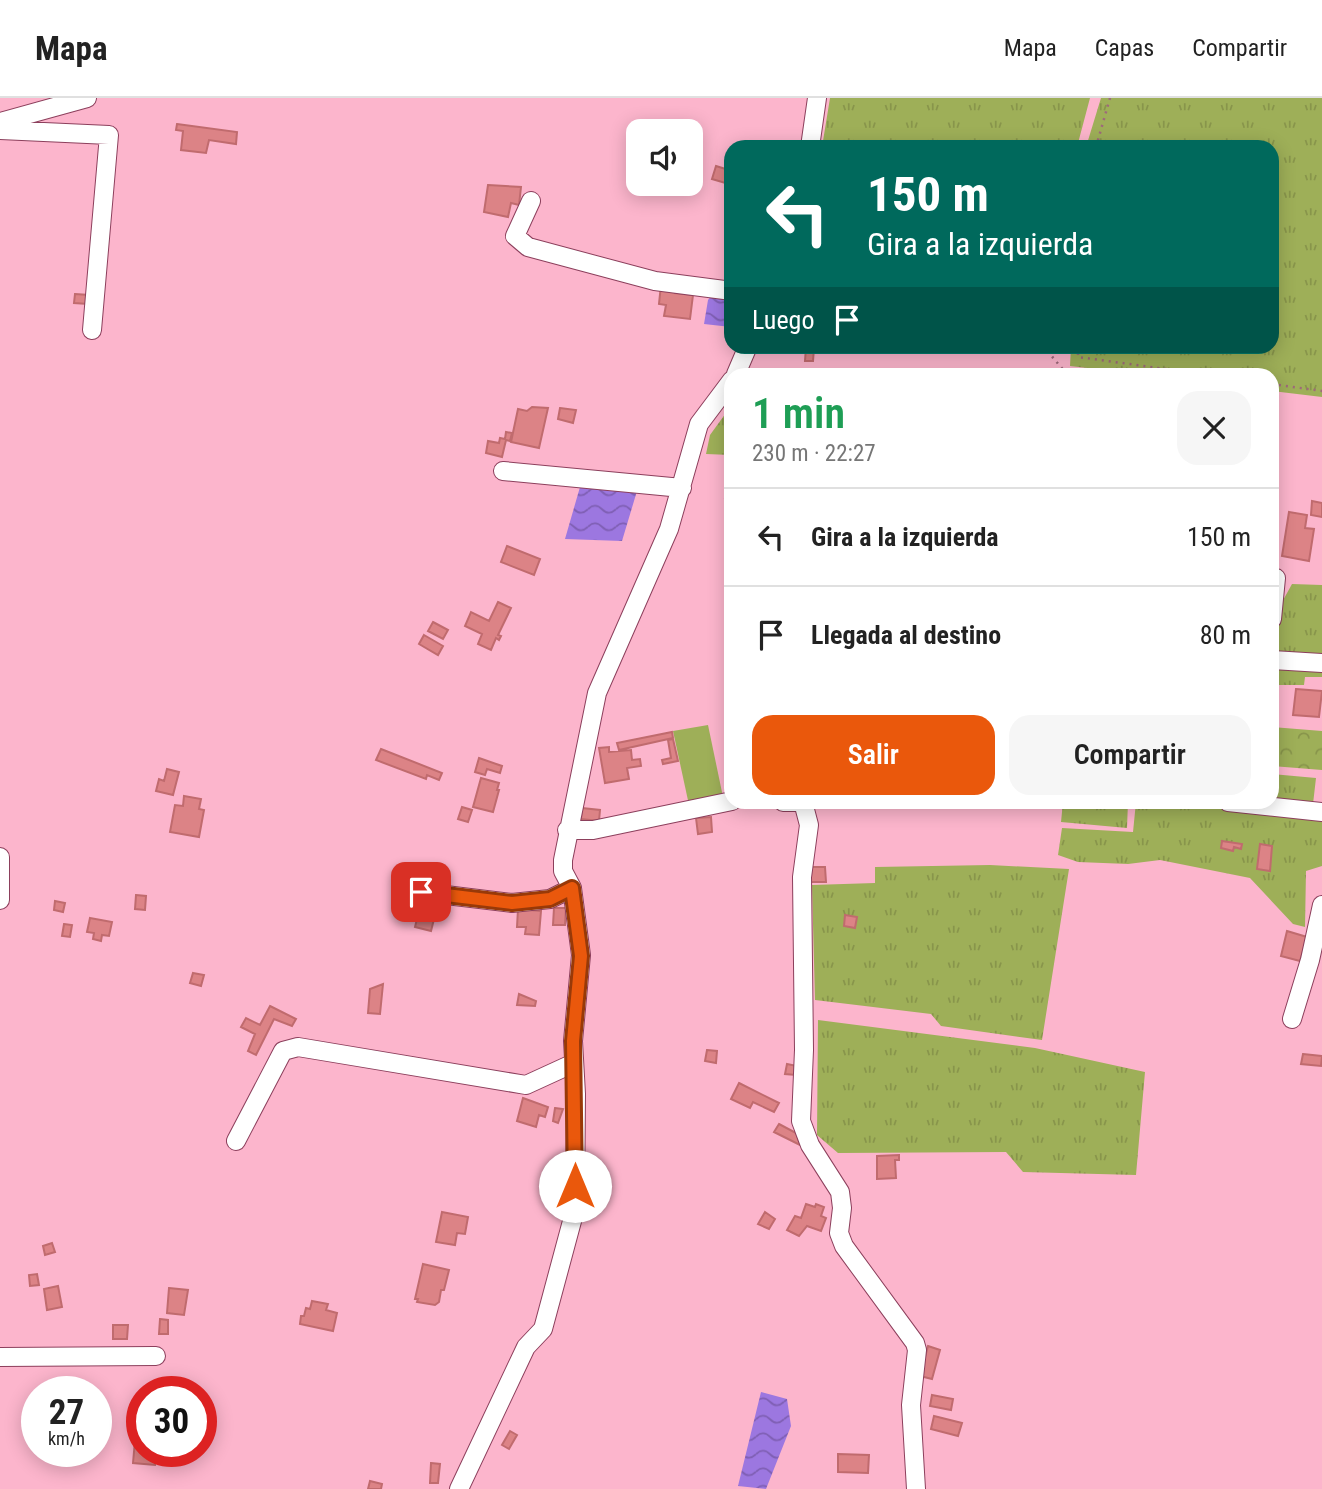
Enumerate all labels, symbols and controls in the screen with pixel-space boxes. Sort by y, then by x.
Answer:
text: Mapa [35,29,107,68]
text: Mapa [1004,34,1057,62]
text: Capas [1095,34,1154,62]
text: Compartir [1192,34,1287,62]
map controls [626,119,703,196]
button: sound [626,119,703,196]
text: 150 m [867,166,989,223]
icon: left [752,168,843,259]
text: Gira a la izquierda [867,225,1093,263]
icon: arrive [828,301,866,339]
text: Luego [752,305,814,335]
text: 1 min [752,389,845,438]
button: close [1177,391,1251,465]
text: 230 m · 22:27 [752,440,876,467]
icon: left [752,518,790,556]
text: Gira a la izquierda [811,522,999,552]
text: 150 m [1187,522,1251,552]
icon: arrive [752,616,790,654]
text: Llegada al destino [811,620,1001,650]
text: 80 m [1200,620,1251,650]
button: Salir [752,715,995,795]
button: Compartir [1009,715,1251,795]
pin [391,862,451,922]
icon: arrive [402,873,440,911]
position arrow [538,1149,612,1223]
speed limit sign: 30 [126,1376,217,1467]
text: 27 [49,1392,84,1433]
text: km/h [48,1428,85,1449]

